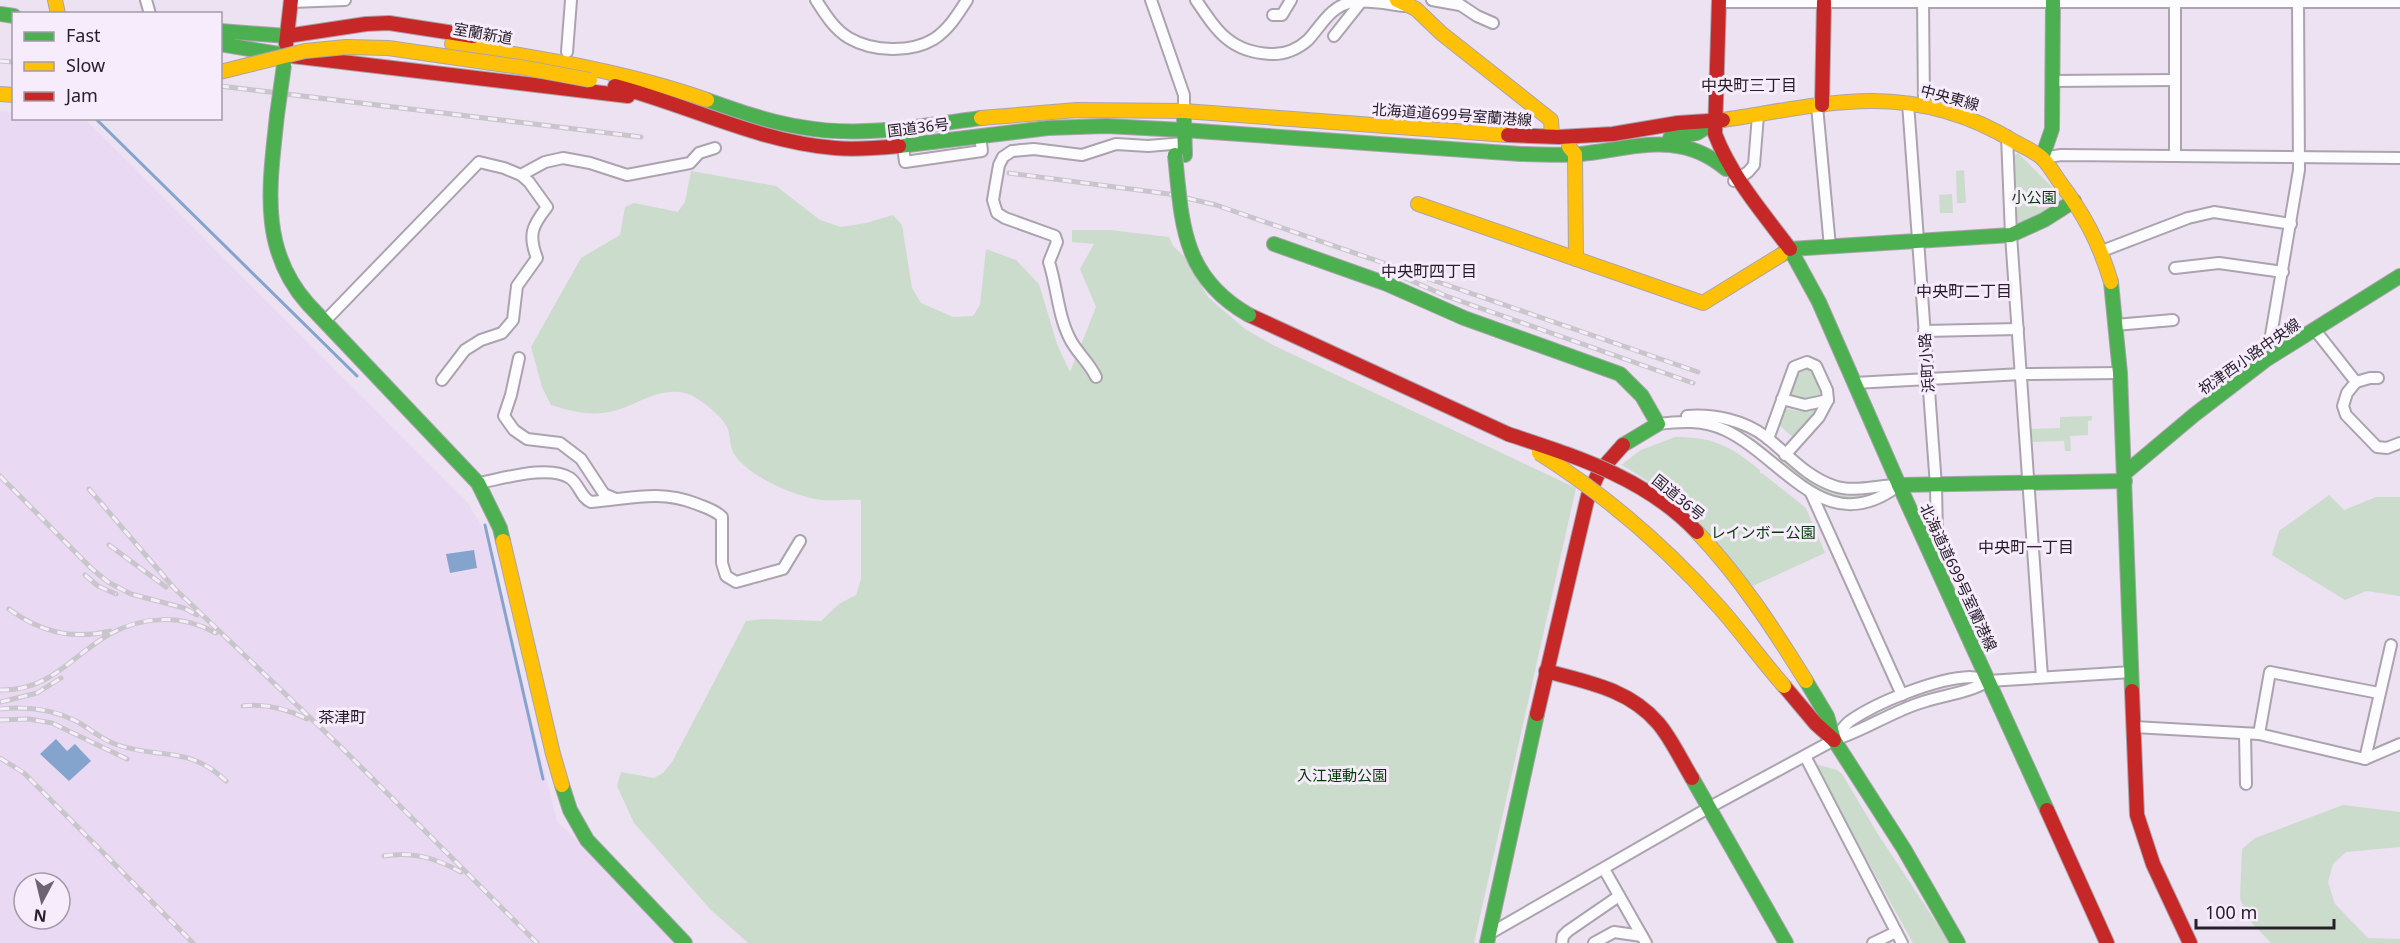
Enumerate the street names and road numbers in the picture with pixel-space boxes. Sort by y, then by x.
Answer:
street label: 室蘭新道 [452,18,514,48]
street label: 中央東線 [1918,80,1982,114]
street label: 北海道道699号室蘭港線 [1371,98,1533,130]
street label: 国道36号 [886,113,950,141]
street label: 祝津西小路中央線 [2194,313,2304,399]
street label: 浜町小路 [1914,332,1938,394]
street label: 国道36号 [1649,470,1709,524]
street label: 北海道道699号室蘭港線 [1916,500,2002,654]

